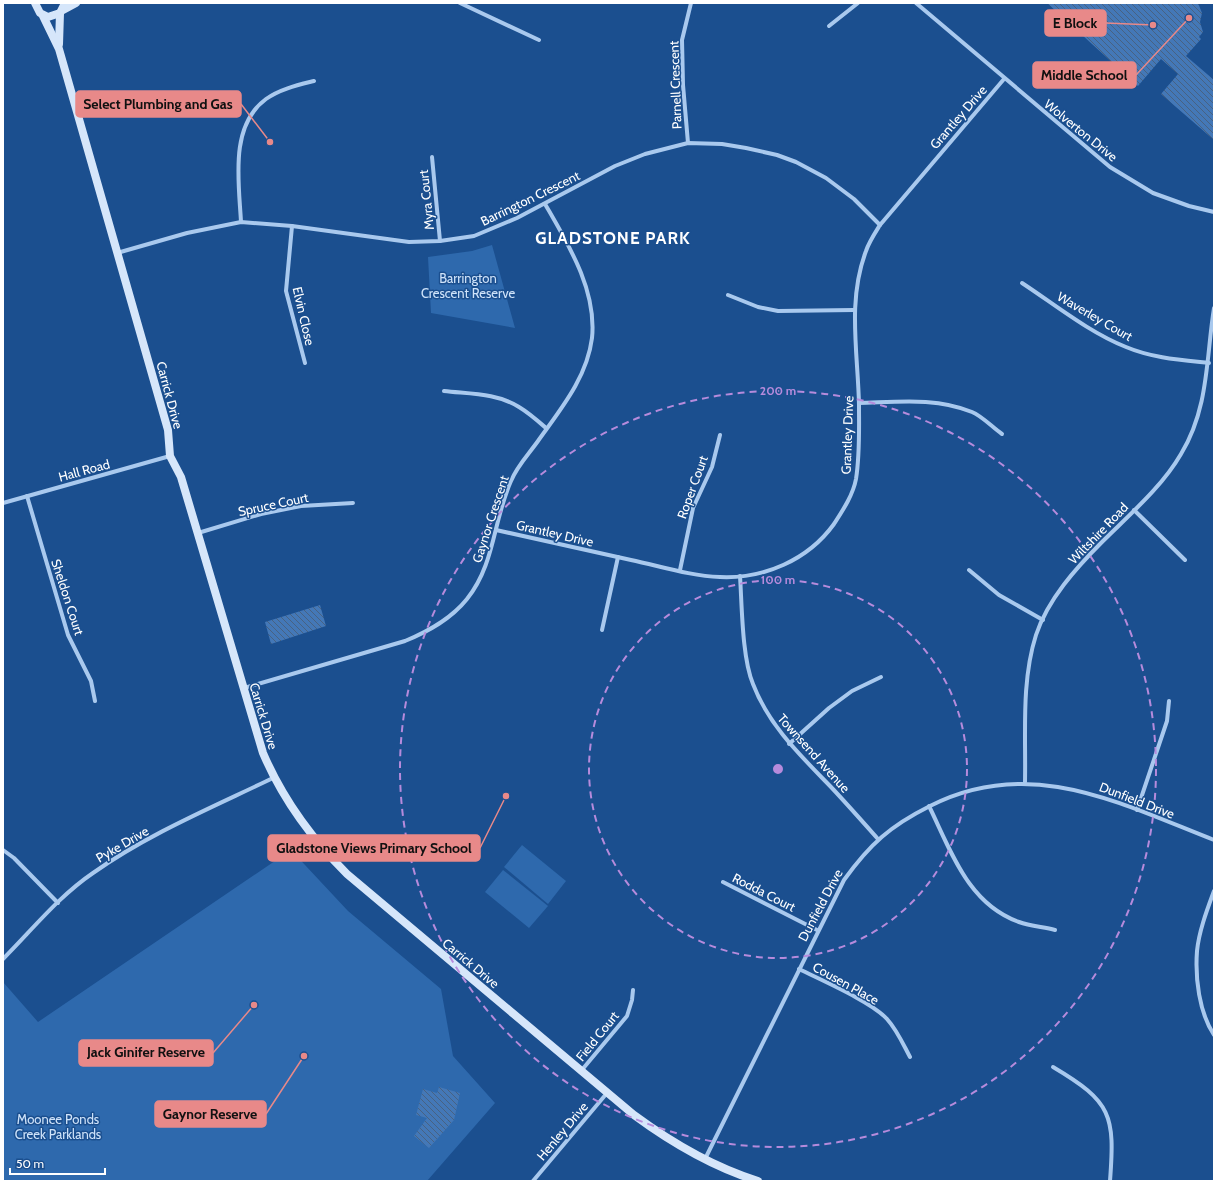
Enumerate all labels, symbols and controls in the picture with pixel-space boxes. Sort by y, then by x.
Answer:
callout: E Block [1045,10,1106,36]
text: E Block [1053,14,1097,32]
street label: Parnell Crescent [665,40,685,130]
callout: Middle School [1033,62,1136,88]
text: Middle School [1041,66,1128,84]
street label: Grantley Drive [926,82,990,152]
callout: Select Plumbing and Gas [76,91,241,117]
text: Select Plumbing and Gas [83,95,233,113]
street label: Wolverton Drive [1041,96,1121,165]
street label: Barrington Crescent [478,167,583,229]
street label: Myra Court [415,169,437,231]
district label: GLADSTONE PARK [535,228,691,248]
park label: Barrington Crescent Reserve [421,270,515,301]
street label: Elvin Close [289,285,319,347]
street label: Waverley Court [1055,288,1136,344]
street label: Carrick Drive [153,360,187,431]
text: 200 m [760,383,796,398]
street label: Grantley Drive [838,395,856,475]
street label: Roper Court [673,453,711,521]
street label: Hall Road [57,455,111,485]
street label: Gaynor Crescent [468,473,512,565]
street label: Spruce Court [236,489,310,519]
street label: Wiltshire Road [1065,499,1131,567]
street label: Grantley Drive [515,516,595,550]
street label: Sheldon Court [48,557,88,638]
text: 100 m [761,572,795,587]
street label: Carrick Drive [246,681,282,752]
street label: Townsend Avenue [774,710,854,796]
centre of rings [771,762,785,776]
street label: Dunfield Drive [1097,778,1177,822]
street label: Pyke Drive [93,822,152,865]
callout: Gladstone Views Primary School [268,835,480,861]
text: Gladstone Views Primary School [276,839,472,857]
street label: Dunfield Drive [794,866,846,944]
street label: Rodda Court [730,869,799,915]
street label: Carrick Drive [439,935,503,992]
street label: Cousen Place [810,958,882,1008]
street label: Field Court [572,1007,622,1064]
callout: Jack Ginifer Reserve [79,1040,213,1066]
text: Jack Ginifer Reserve [86,1043,205,1061]
street label: Henley Drive [533,1098,591,1163]
callout: Gaynor Reserve [155,1101,266,1127]
text: Gaynor Reserve [163,1105,257,1123]
park label: Moonee Ponds Creek Parklands [15,1111,102,1142]
scale bar [10,1150,105,1176]
text: 50 m [16,1156,44,1171]

